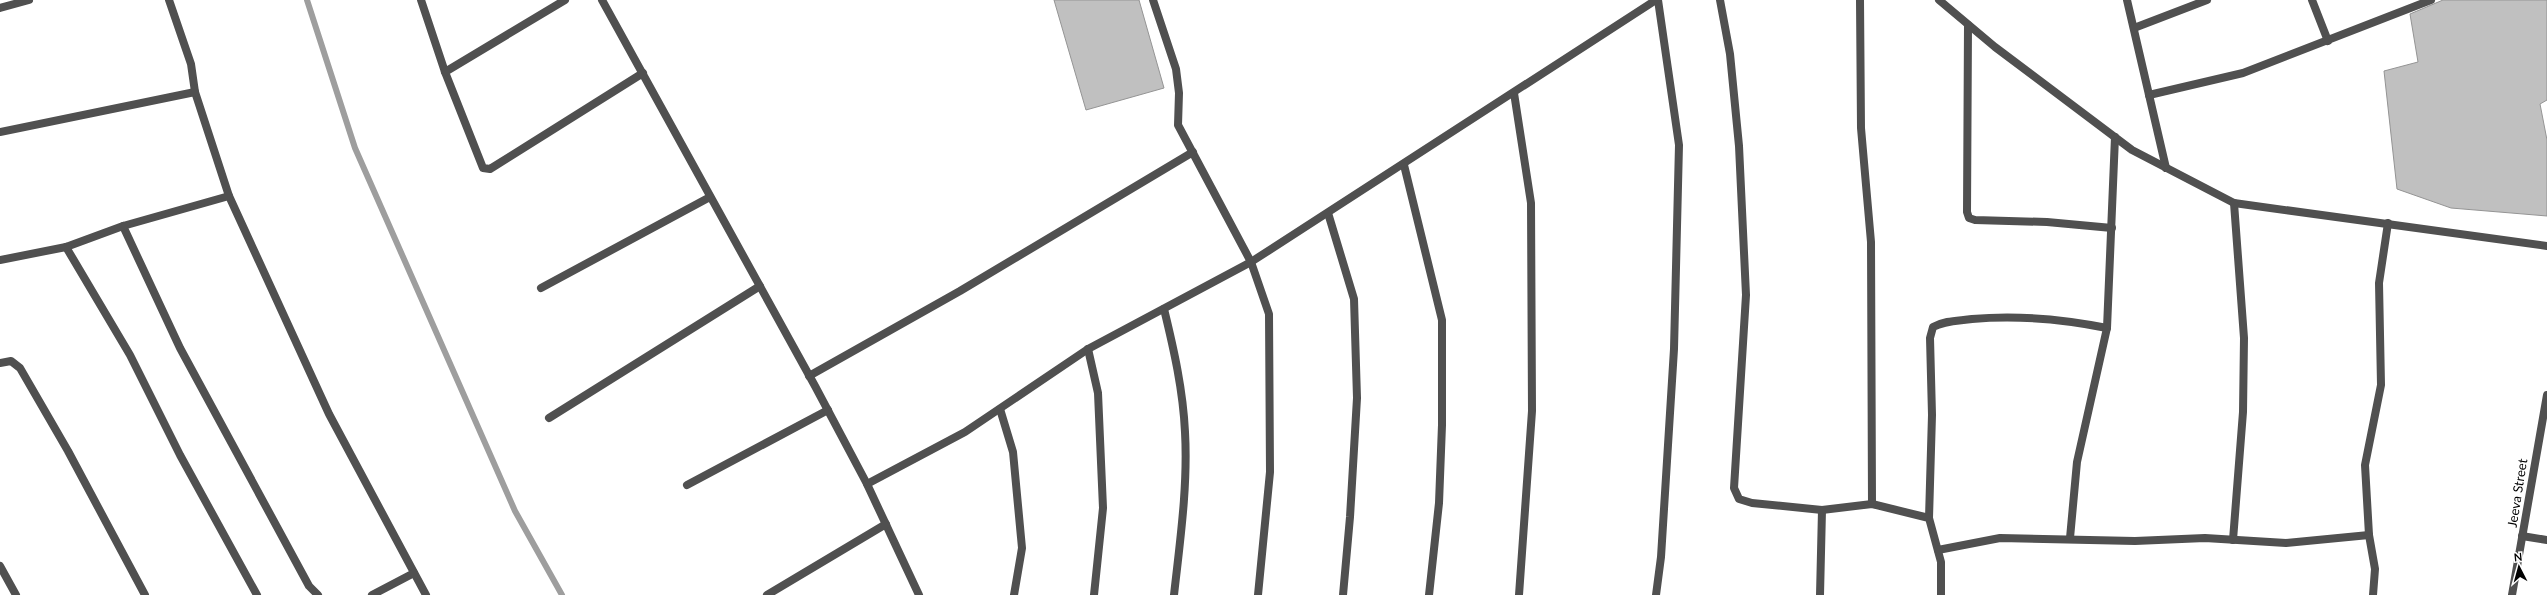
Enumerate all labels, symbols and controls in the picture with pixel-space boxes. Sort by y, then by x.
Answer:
street label: Jeeva Street [2504,457,2530,529]
north arrow [2499,547,2539,587]
text: N [2513,550,2523,563]

